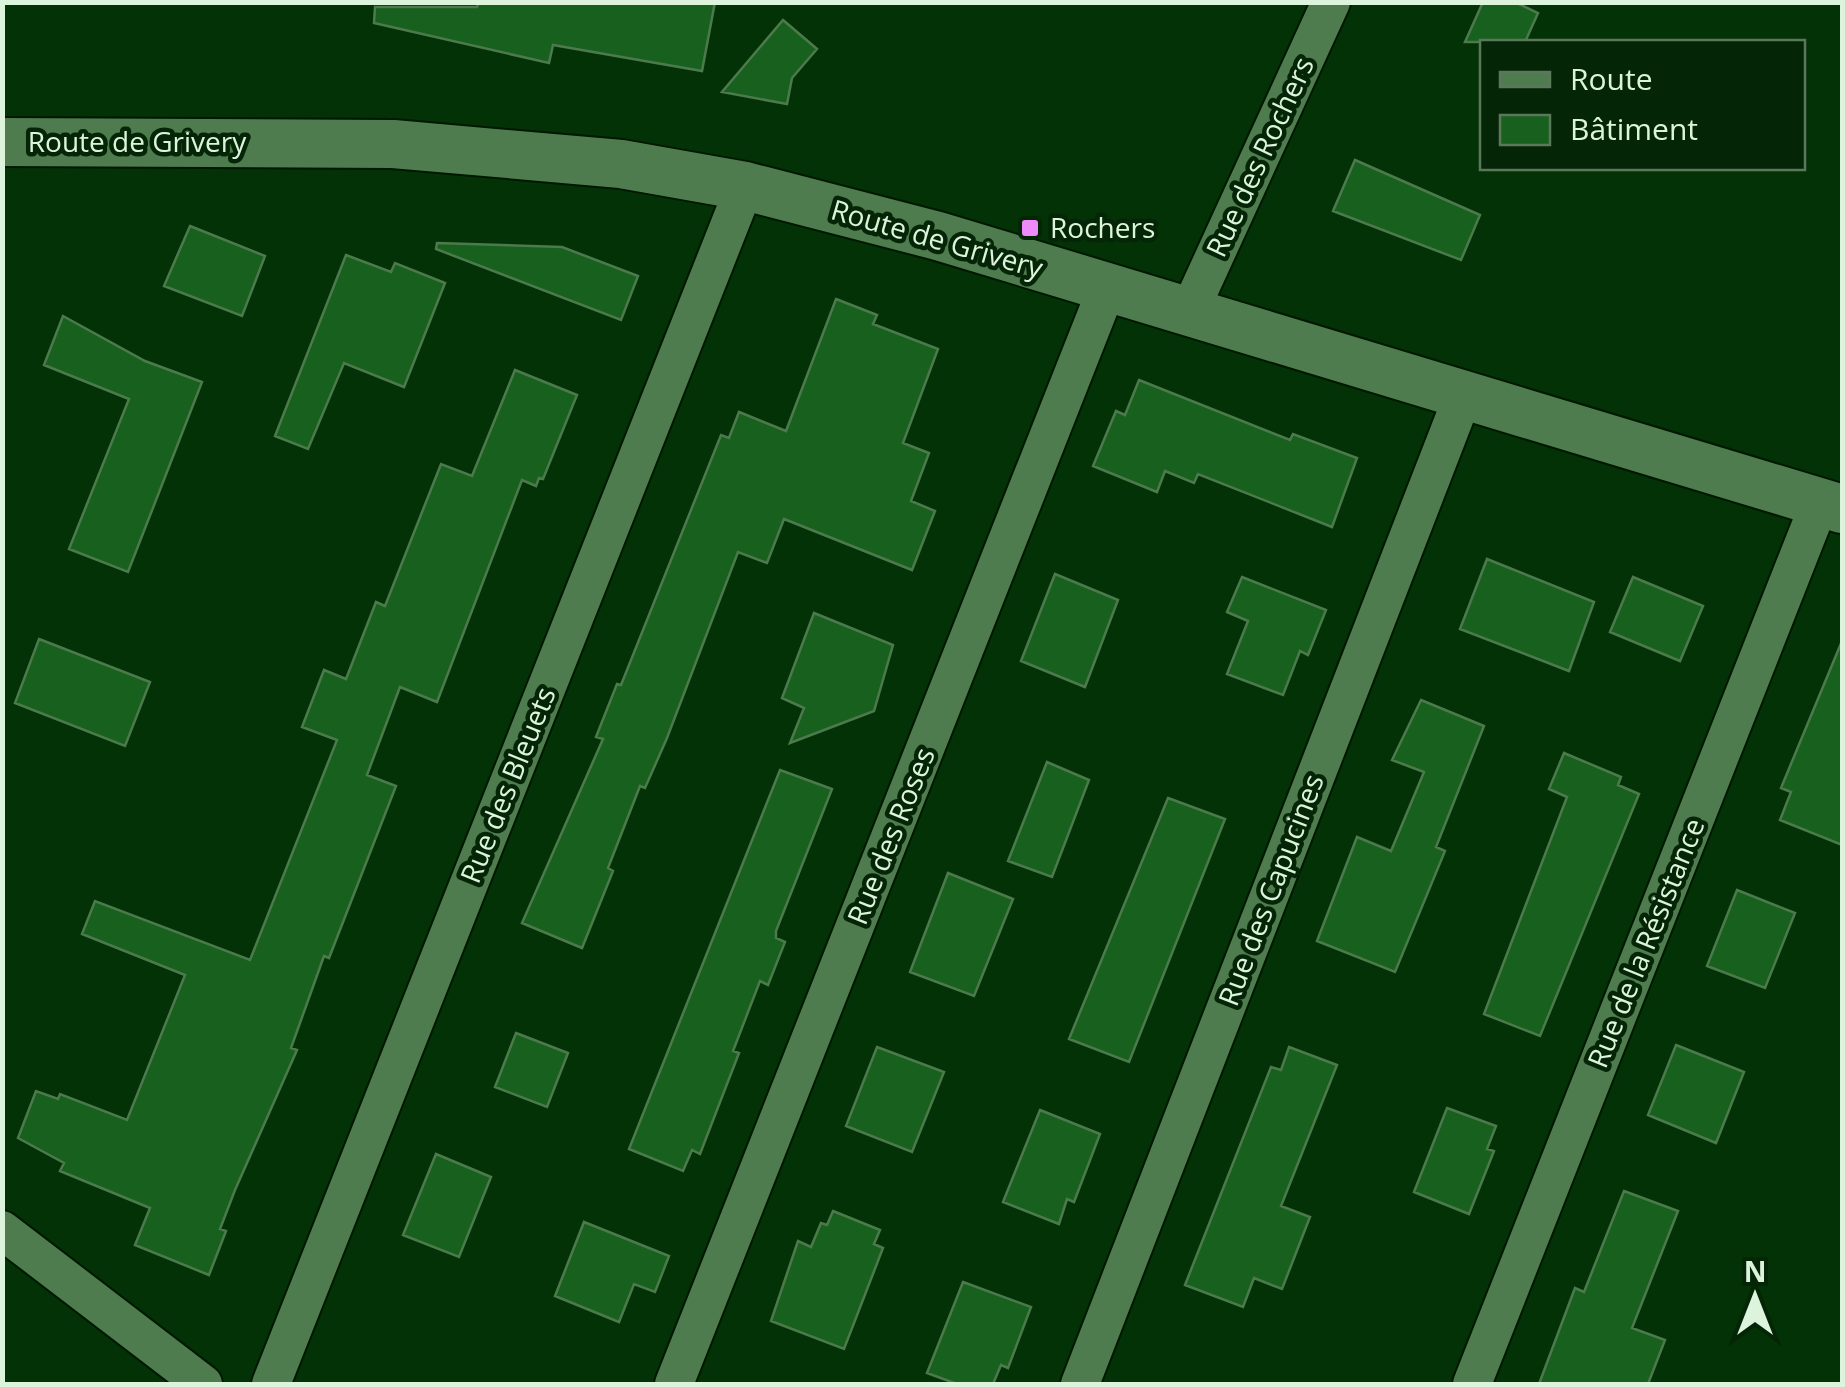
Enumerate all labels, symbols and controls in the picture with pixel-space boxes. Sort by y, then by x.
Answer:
legend [1480,40,1805,170]
street label: Rue des Rochers [1196,51,1322,263]
text: Route [1570,58,1653,99]
text: Bâtiment [1570,108,1698,149]
street label: Route de Grivery [28,122,247,160]
street label: Route de Grivery [827,190,1048,287]
place label: Rochers [1050,208,1155,246]
marker: Rochers [1019,217,1041,239]
street label: Rue des Bleuets [450,681,564,888]
street label: Rue des Roses [837,742,943,930]
street label: Rue des Capucines [1208,768,1332,1011]
street label: Rue de la Résistance [1578,812,1713,1073]
north arrow [1705,1247,1805,1347]
text: N [1744,1252,1766,1290]

